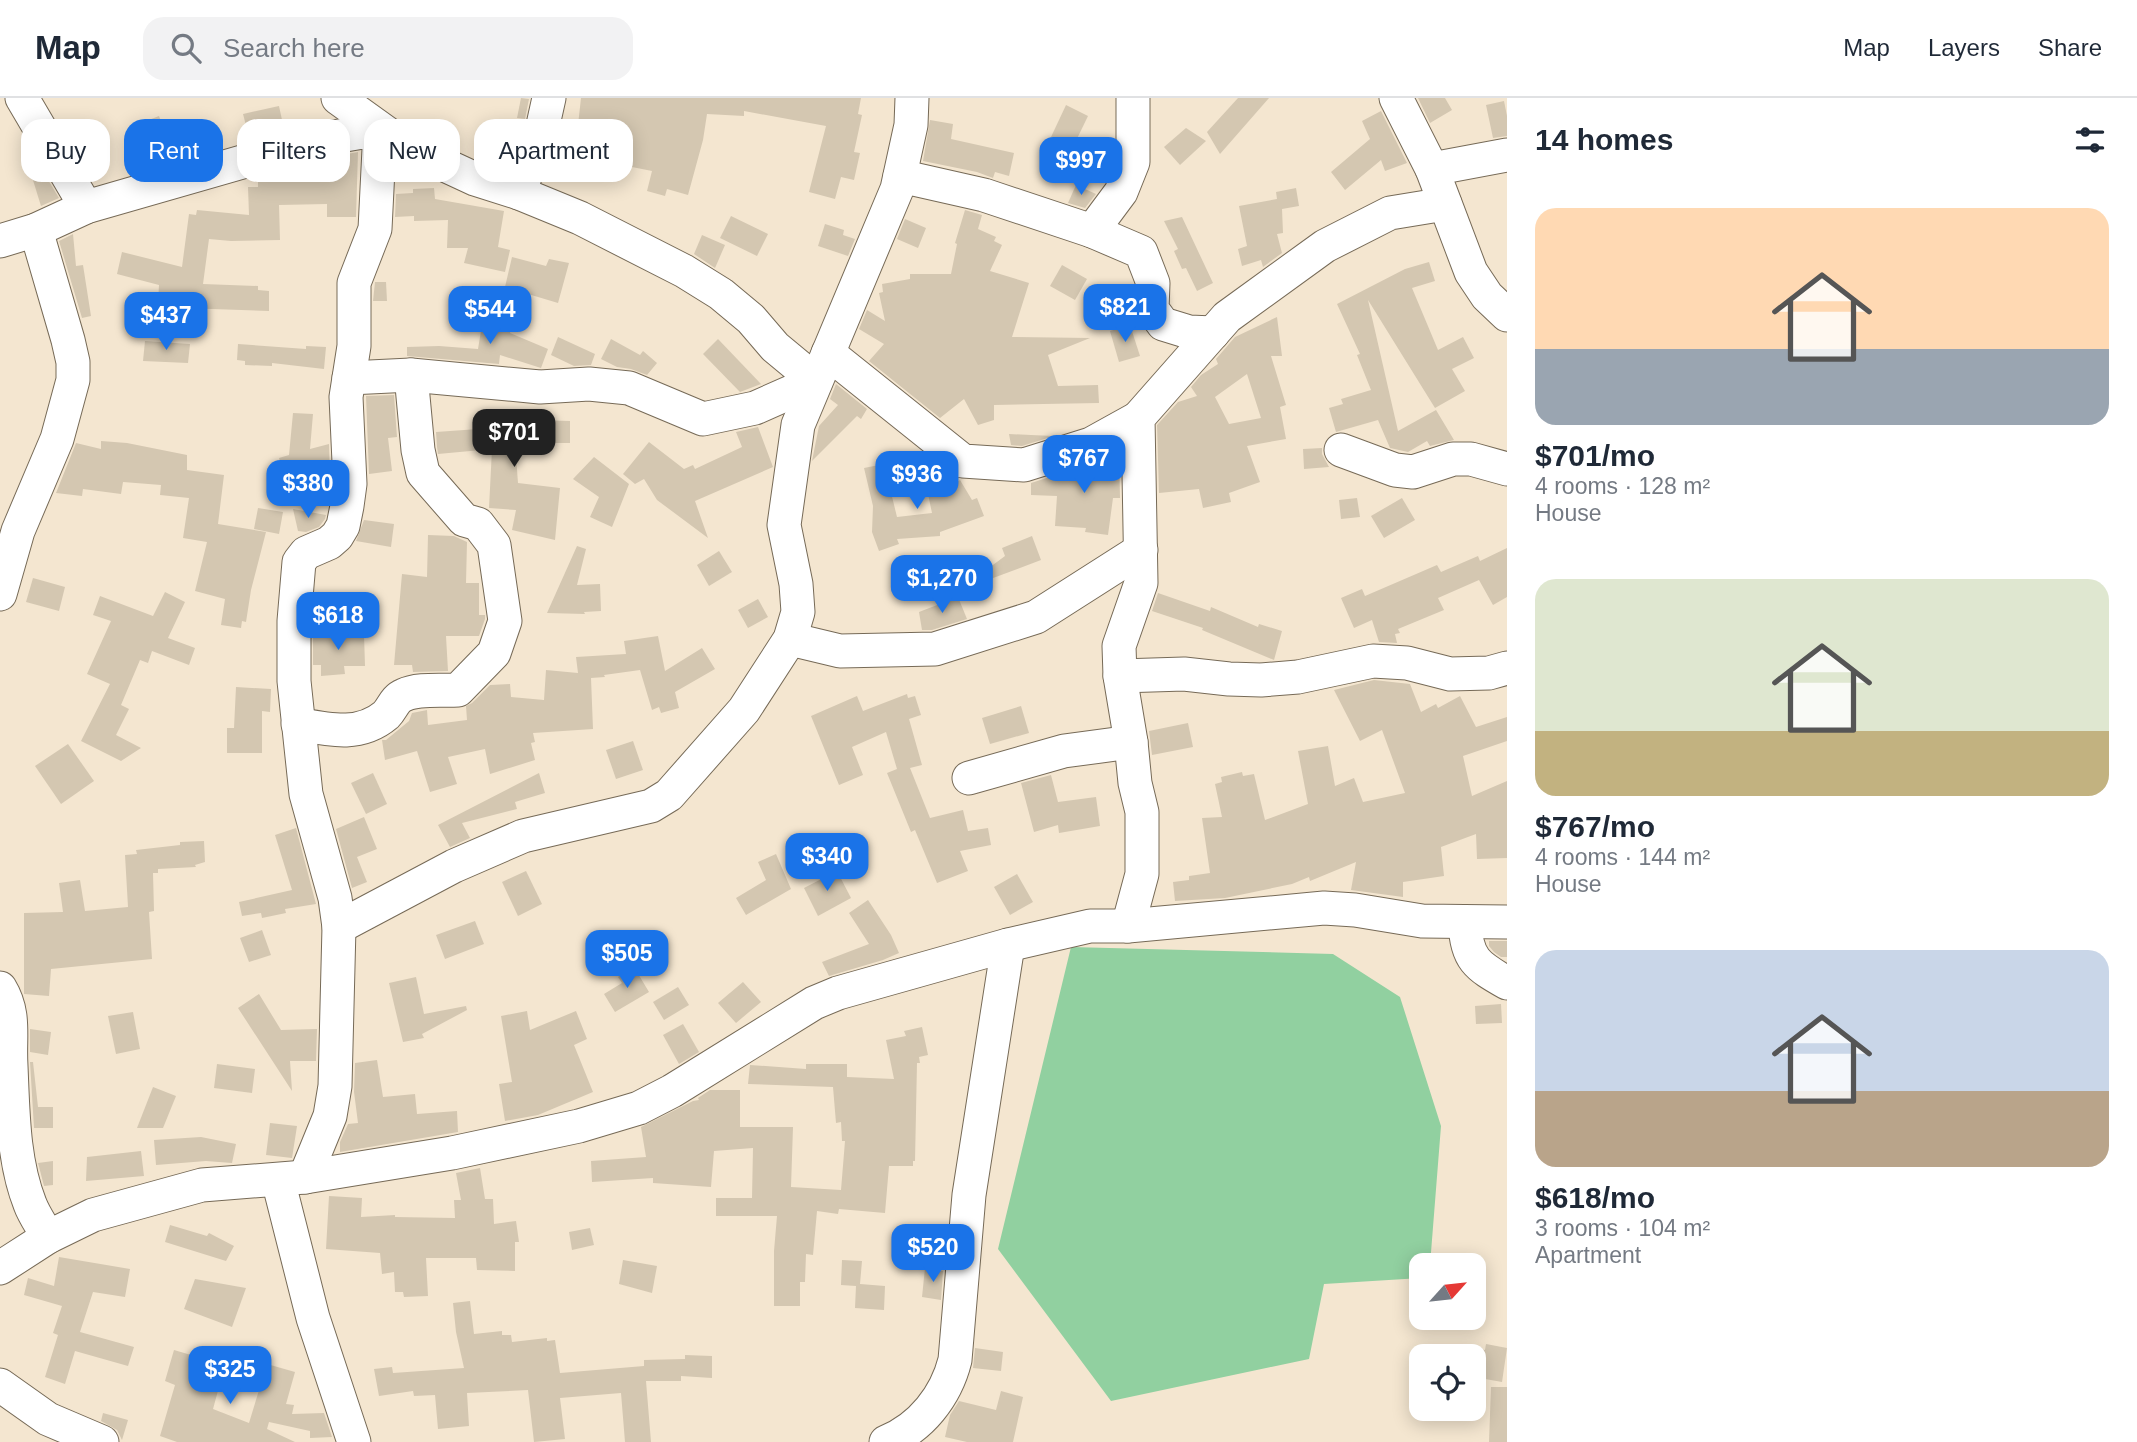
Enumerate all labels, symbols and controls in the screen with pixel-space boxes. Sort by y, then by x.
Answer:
search box [143,17,633,80]
text: Map [35,29,101,66]
icon: search [167,29,205,67]
text: Search here [223,33,365,63]
text: Map [1843,34,1890,61]
text: Layers [1928,34,2000,61]
text: Share [2038,34,2102,61]
chip: Buy [21,119,110,182]
chip: Rent [124,119,223,182]
chip: Filters [237,119,350,182]
chip: New [364,119,460,182]
chip: Apartment [474,119,633,182]
icon: filters [2071,121,2109,159]
text: 14 homes [1535,123,1673,156]
pin: $997 [1040,138,1122,197]
text: $997 [1055,147,1107,173]
icon: home [1759,254,1885,380]
pin: $821 [1084,285,1166,344]
pin: $544 [449,286,531,346]
pin: $437 [125,292,207,352]
text: $821 [1099,294,1151,320]
text: $544 [464,296,516,322]
text: $437 [140,302,192,328]
pin: $701 [473,410,555,469]
text: $701 [488,419,540,445]
pin: $767 [1043,436,1125,495]
text: $701/mo [1535,439,1655,472]
text: $767 [1058,445,1110,471]
pin: $936 [876,452,958,511]
pin: $380 [267,460,349,520]
text: $936 [891,461,943,487]
text: $380 [282,470,334,496]
text: 4 rooms · 128 m² [1535,473,1710,499]
text: House [1535,500,1601,526]
pin: $1,270 [885,556,999,615]
text: $1,270 [907,565,977,591]
pin: $618 [297,592,379,652]
text: $618 [312,602,364,628]
icon: home [1759,625,1885,751]
text: $767/mo [1535,810,1655,843]
pin: $340 [786,834,868,893]
text: $340 [801,843,853,869]
text: 4 rooms · 144 m² [1535,844,1710,870]
text: House [1535,871,1601,897]
pin: $505 [586,930,668,990]
text: $505 [601,940,653,966]
icon: home [1759,996,1885,1122]
text: $618/mo [1535,1181,1655,1214]
text: 3 rooms · 104 m² [1535,1215,1710,1241]
pin: $520 [892,1224,974,1284]
text: $520 [907,1234,959,1260]
text: Apartment [1535,1242,1641,1268]
north arrow [1409,1253,1486,1330]
map controls [1409,1253,1486,1421]
button: locate [1409,1344,1486,1421]
pin: $325 [189,1346,271,1406]
text: $325 [204,1356,256,1382]

